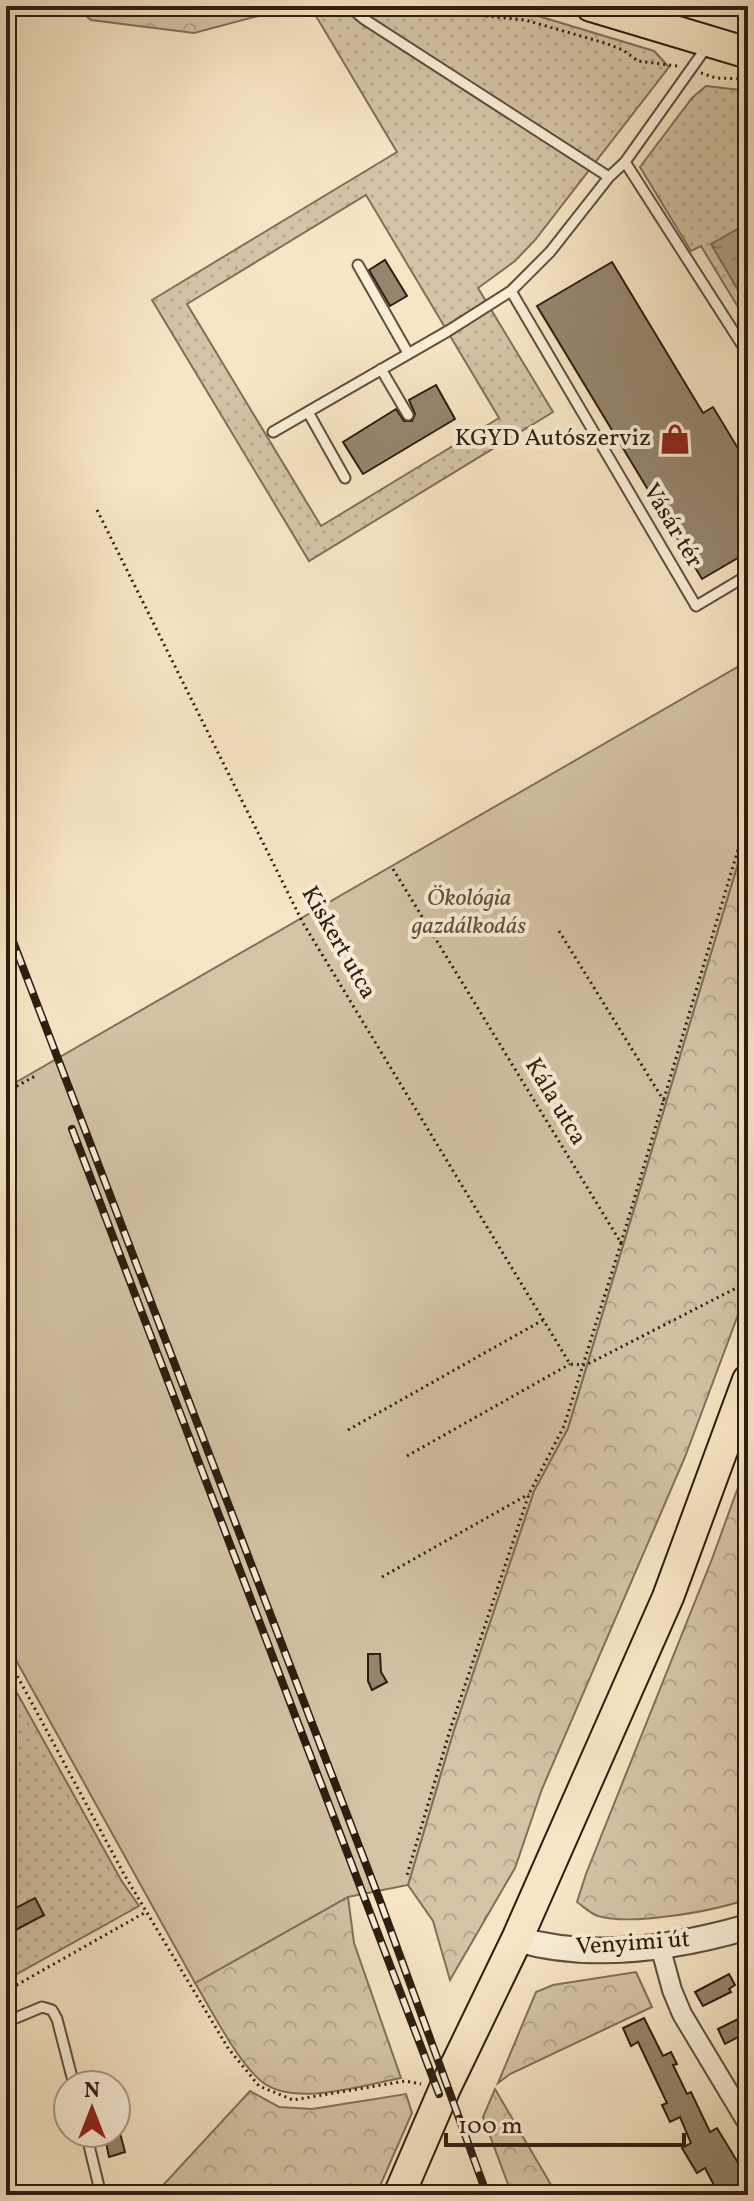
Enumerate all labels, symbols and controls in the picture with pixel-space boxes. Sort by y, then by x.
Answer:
place label: KGYD Autószerviz [455,422,651,456]
shop icon: KGYD Autószerviz [658,422,692,456]
street label: Vásár tér [633,477,711,575]
street label: Kiskert utca [292,880,384,1006]
park label: Ökológia gazdálkodás [411,882,526,944]
street label: Kála utca [516,1052,594,1152]
street label: Venyimi út [575,1923,691,1965]
north arrow [52,2069,132,2149]
text: N [84,2076,100,2107]
scale bar [446,2097,684,2147]
text: 100 m [458,2110,523,2144]

